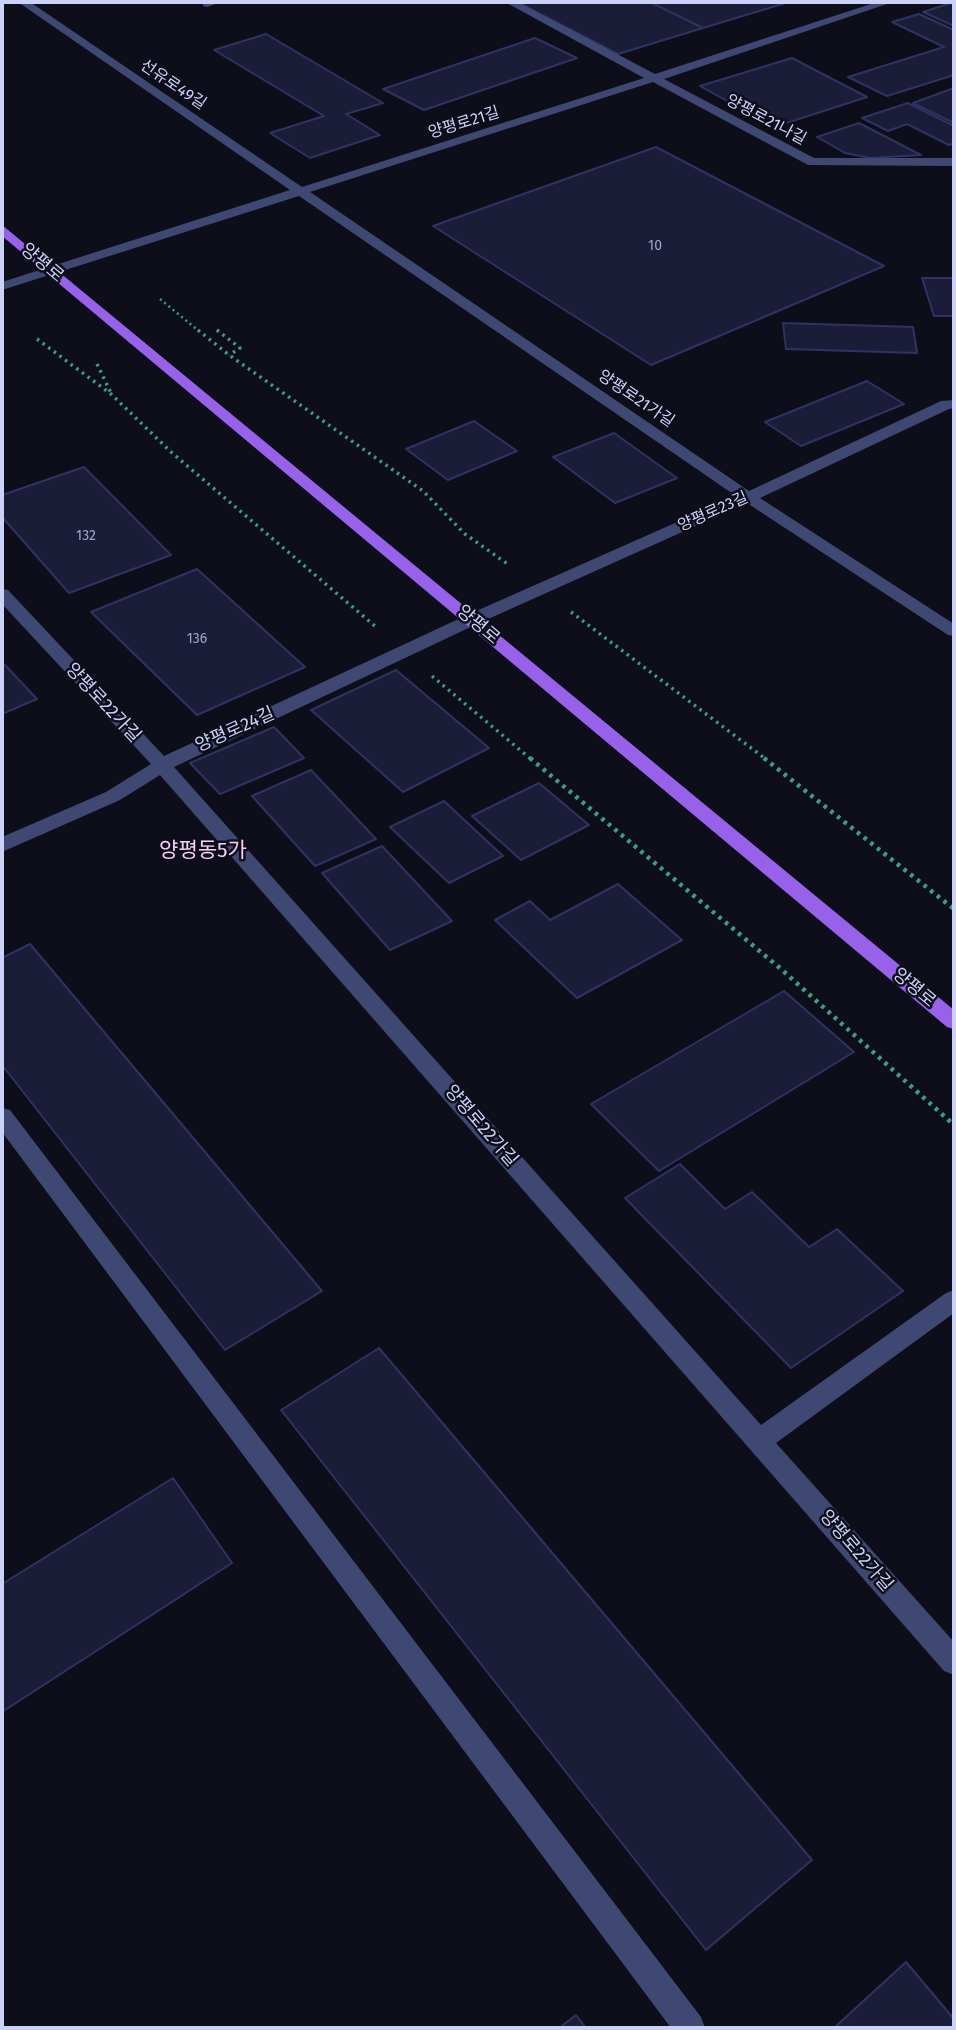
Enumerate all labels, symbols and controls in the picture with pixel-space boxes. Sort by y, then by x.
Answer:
street label: 선유로49길 [136,56,210,114]
street label: 양평로21나길 [723,91,809,149]
street label: 양평로21길 [426,103,502,143]
house number: 10 [648,238,662,254]
street label: 양평로 [16,239,68,287]
street label: 양평로21가길 [594,366,678,432]
street label: 양평로23길 [675,488,751,536]
house number: 132 [76,528,96,544]
street label: 양평로 [452,601,504,649]
house number: 136 [187,631,207,647]
street label: 양평로22가길 [61,659,145,747]
street label: 양평로24길 [192,703,278,757]
district label: 양평동5가 [159,838,247,864]
street label: 양평로 [888,964,940,1012]
street label: 양평로22가길 [440,1081,522,1171]
street label: 양평로22가길 [815,1506,897,1596]

